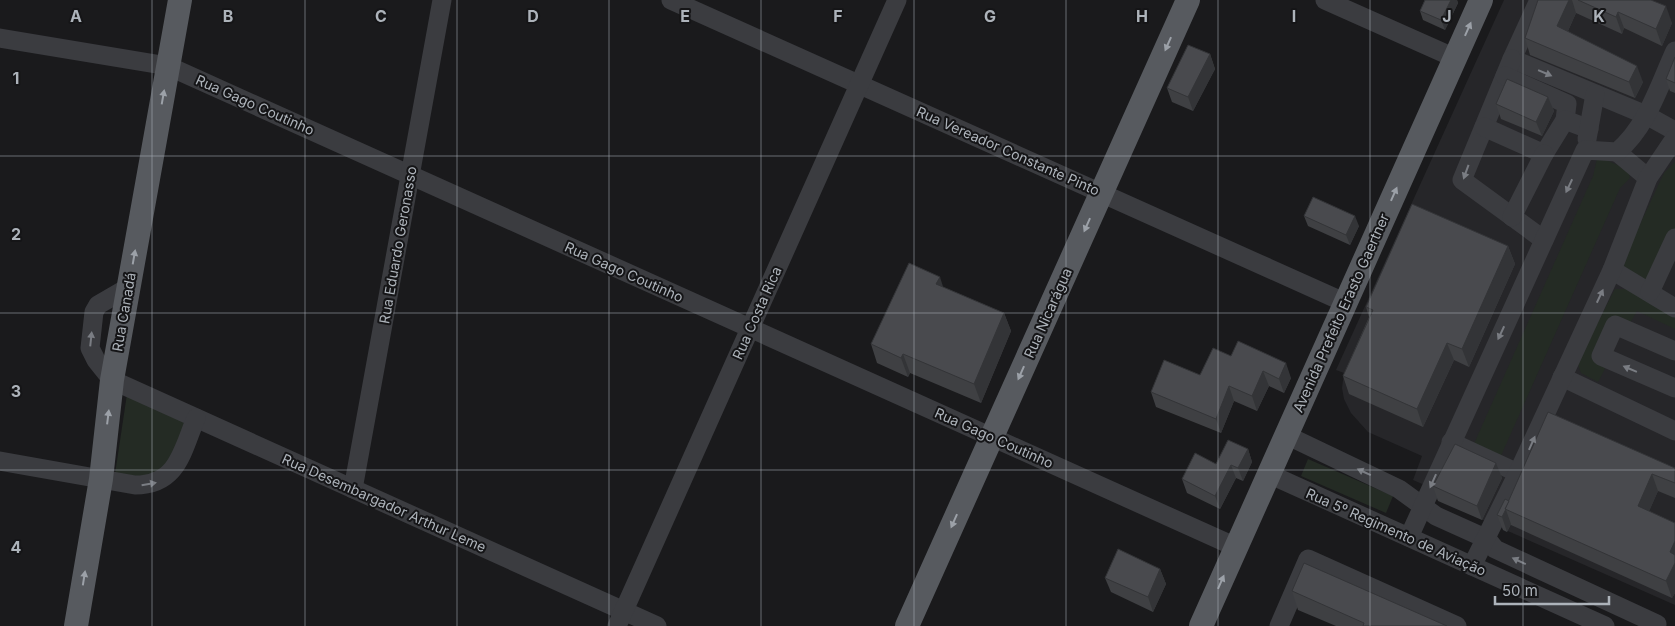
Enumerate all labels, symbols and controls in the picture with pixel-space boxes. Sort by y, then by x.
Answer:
text: A [70,6,82,26]
text: B [223,6,233,26]
text: C [375,6,387,26]
text: D [527,6,539,26]
text: E [680,6,690,26]
text: F [833,6,843,26]
text: G [984,6,996,26]
text: H [1136,6,1148,26]
text: I [1292,6,1296,26]
text: J [1442,6,1452,26]
text: K [1593,6,1605,26]
one-way arrow [1464,22,1472,36]
one-way arrow [1163,37,1172,52]
text: 1 [13,68,19,88]
one-way arrow [1538,69,1553,77]
street label: Rua Gago Coutinho [193,71,317,138]
one-way arrow [159,89,167,105]
street label: Rua Vereador Constante Pinto [914,102,1102,199]
street label: Rua Eduardo Geronasso [375,165,420,325]
one-way arrow [1462,165,1470,180]
one-way arrow [1564,179,1572,193]
one-way arrow [1391,187,1399,201]
street label: Avenida Prefeito Erasto Gaertner [1289,211,1392,415]
one-way arrow [1083,218,1091,232]
text: 2 [11,224,21,244]
street label: Rua Gago Coutinho [562,238,686,305]
one-way arrow [131,248,139,264]
street label: Rua Costa Rica [728,264,785,362]
street label: Rua Nicarágua [1020,265,1075,361]
street label: Rua Canadá [108,271,139,353]
one-way arrow [1596,289,1604,303]
one-way arrow [1496,326,1504,340]
one-way arrow [87,330,95,346]
one-way arrow [1623,365,1637,373]
one-way arrow [1016,366,1024,380]
text: 3 [11,381,21,401]
street label: Rua Gago Coutinho [932,404,1056,471]
one-way arrow [104,409,112,425]
one-way arrow [1528,436,1536,450]
street label: Rua Desembargador Arthur Leme [280,450,489,555]
one-way arrow [1357,468,1371,476]
one-way arrow [1429,474,1437,488]
one-way arrow [141,479,157,487]
street label: Rua 5º Regimento de Aviação [1304,484,1489,579]
one-way arrow [950,514,958,528]
text: 4 [11,537,22,557]
one-way arrow [1512,556,1526,564]
one-way arrow [81,570,89,586]
one-way arrow [1216,574,1225,589]
scale bar [1495,574,1609,606]
text: 50 m [1502,581,1538,600]

